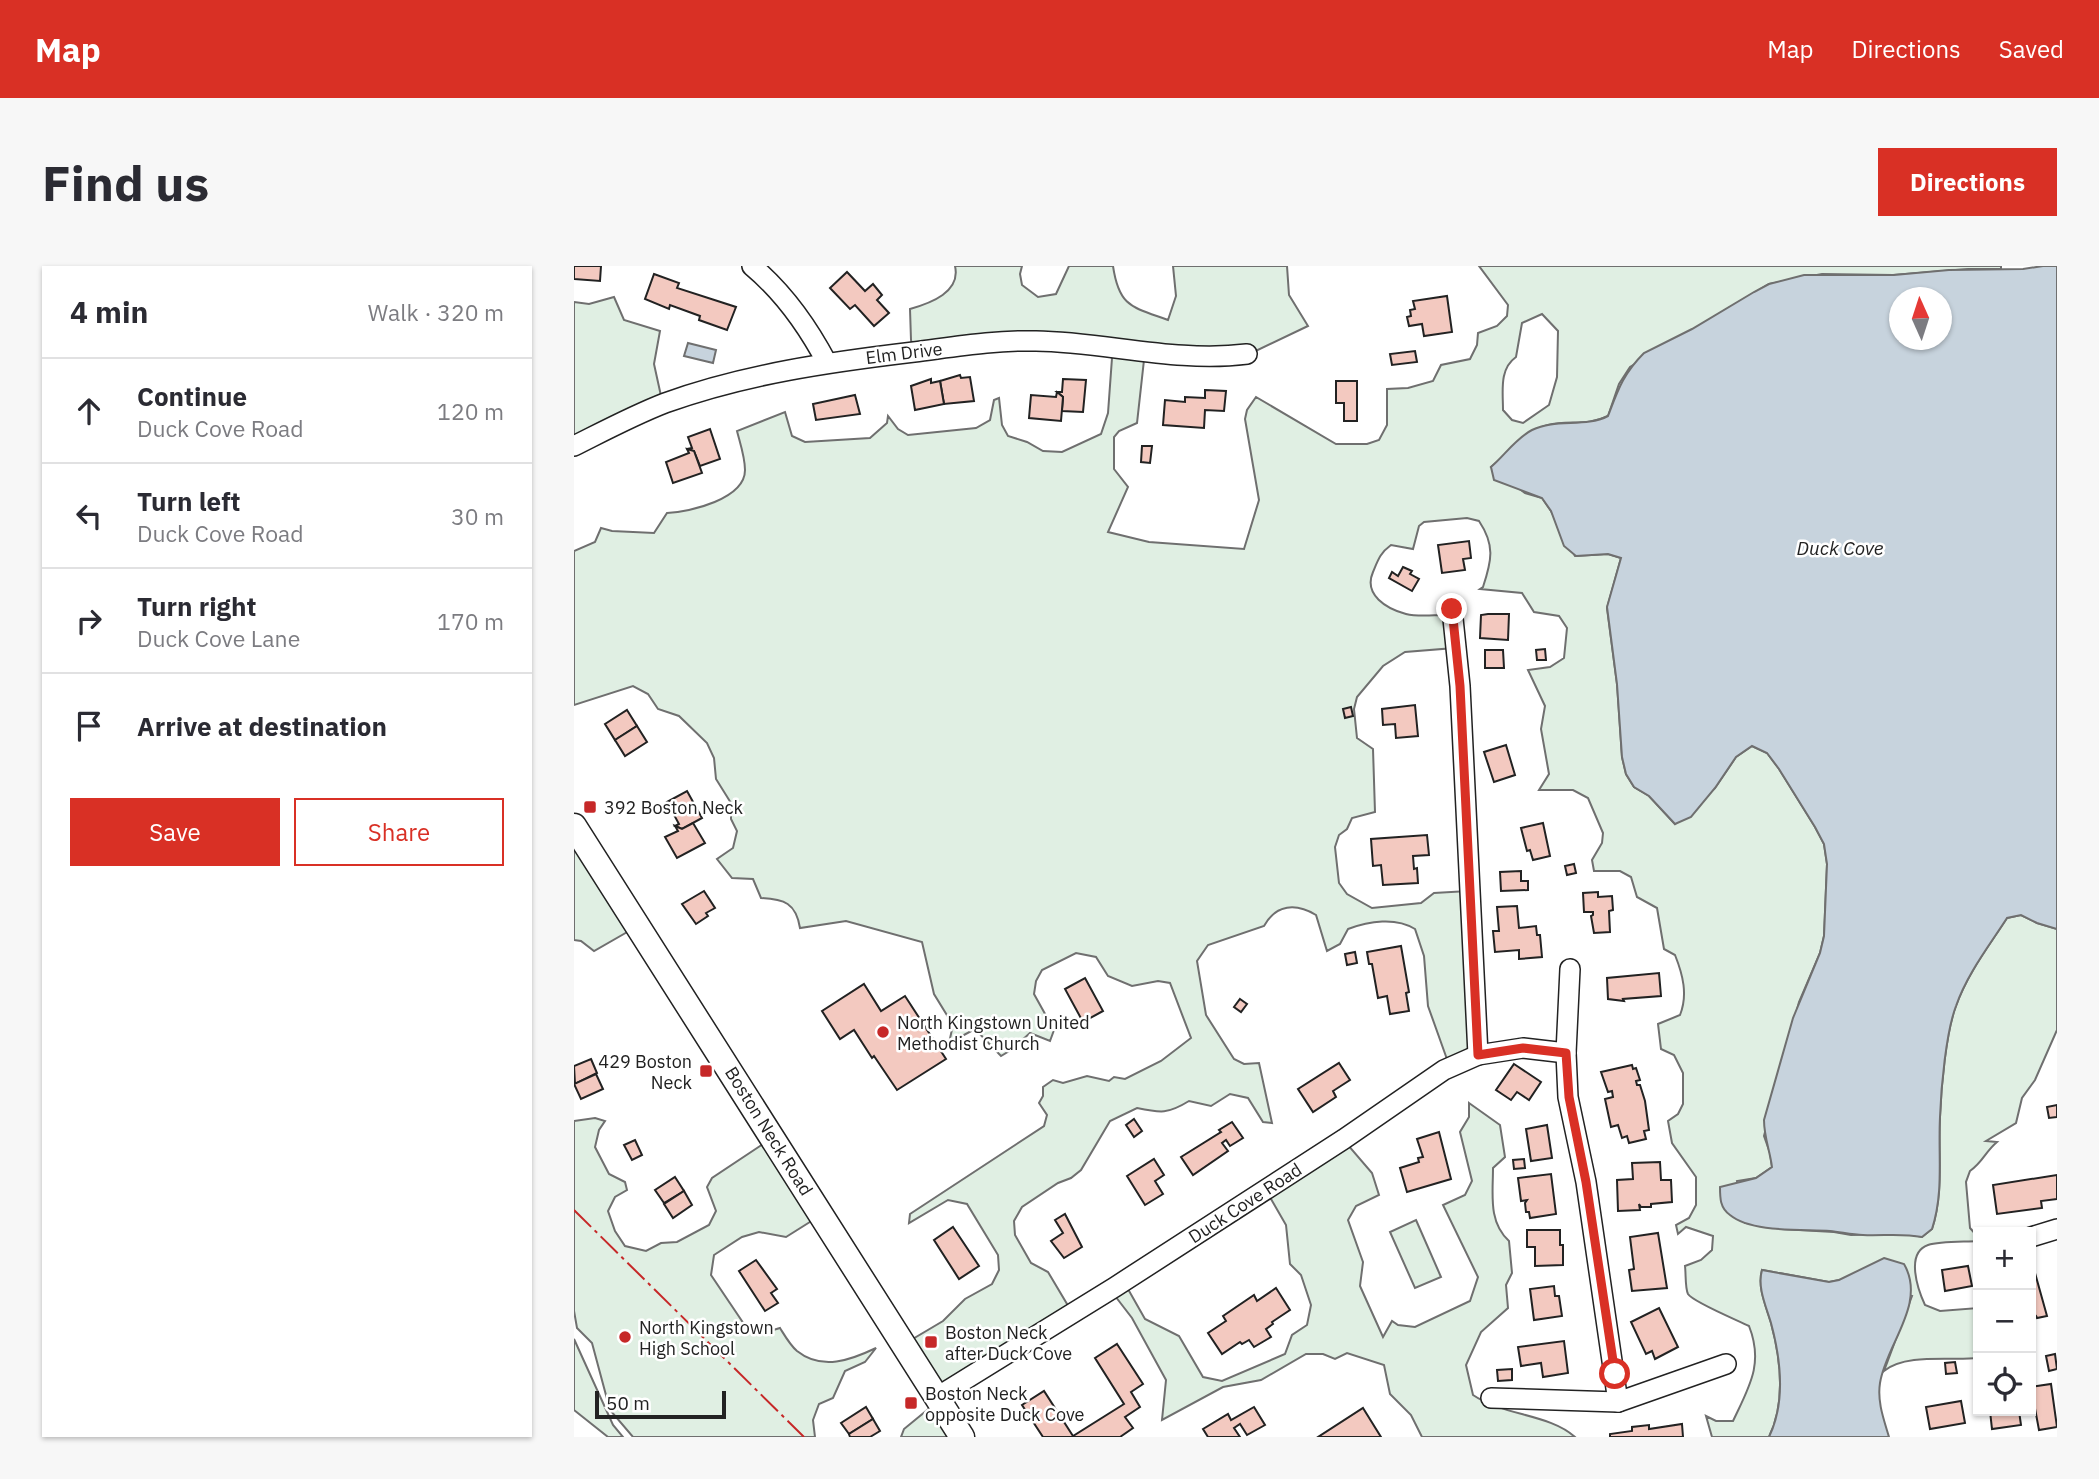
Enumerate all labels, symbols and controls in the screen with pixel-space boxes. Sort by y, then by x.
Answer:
text: Map [35,28,101,71]
text: Map [1767,33,1813,65]
text: Directions [1851,33,1961,65]
text: Saved [1999,33,2064,65]
button: Directions [1878,148,2057,216]
text: Find us [42,151,209,214]
north arrow [1889,287,1952,350]
text: 4 min [70,292,148,331]
text: Walk · 320 m [368,297,504,327]
street label: Elm Drive [864,337,944,369]
text: Continue [137,379,247,413]
icon: ahead [70,392,108,430]
text: 120 m [437,396,504,426]
text: Duck Cove Road [137,413,304,443]
text: Turn left [137,484,240,518]
icon: left [70,497,108,535]
text: 30 m [451,501,504,531]
text: Duck Cove Road [137,518,304,548]
water label: Duck Cove [1797,536,1884,560]
text: Turn right [137,589,256,623]
route end [1436,593,1467,624]
icon: right [70,602,108,640]
text: 170 m [437,606,504,636]
text: Duck Cove Lane [137,623,300,653]
icon: arrive [70,707,108,745]
text: Arrive at destination [137,709,387,743]
place label: 392 Boston Neck [604,796,744,819]
button: Save [70,798,280,866]
button: Share [294,798,504,866]
marker: 392 Boston Neck [582,799,598,815]
place label: North Kingstown United Methodist Church [897,1011,1090,1055]
marker: North Kingstown United Methodist Church [875,1024,891,1040]
place label: 429 Boston Neck [598,1050,693,1094]
street label: Boston Neck Road [720,1062,818,1200]
marker: 429 Boston Neck [698,1063,714,1079]
street label: Duck Cove Road [1184,1158,1306,1248]
map controls [1973,1227,2036,1416]
button: + [1973,1227,2036,1290]
button: − [1973,1290,2036,1353]
place label: North Kingstown High School [639,1316,774,1360]
place label: Boston Neck after Duck Cove [945,1321,1072,1365]
marker: North Kingstown High School [617,1329,633,1345]
marker: Boston Neck after Duck Cove [923,1334,939,1350]
button: locate [1973,1353,2036,1416]
route start [1599,1358,1630,1389]
place label: Boston Neck opposite Duck Cove [925,1382,1085,1426]
scale bar [595,1388,726,1420]
text: 50 m [606,1391,650,1415]
marker: Boston Neck opposite Duck Cove [903,1395,919,1411]

